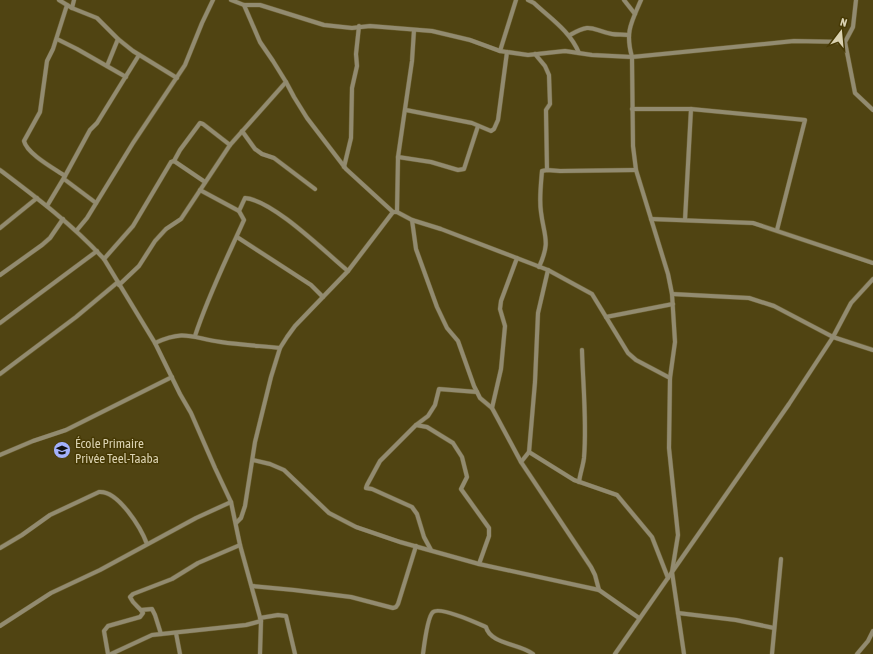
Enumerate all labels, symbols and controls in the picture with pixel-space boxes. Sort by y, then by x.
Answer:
north arrow [821,12,861,52]
text: N [839,16,849,29]
place label: École Primaire Privée Teel-Taaba [75,436,159,466]
school or university icon: École Primaire Privée Teel-Taaba [52,440,72,460]

